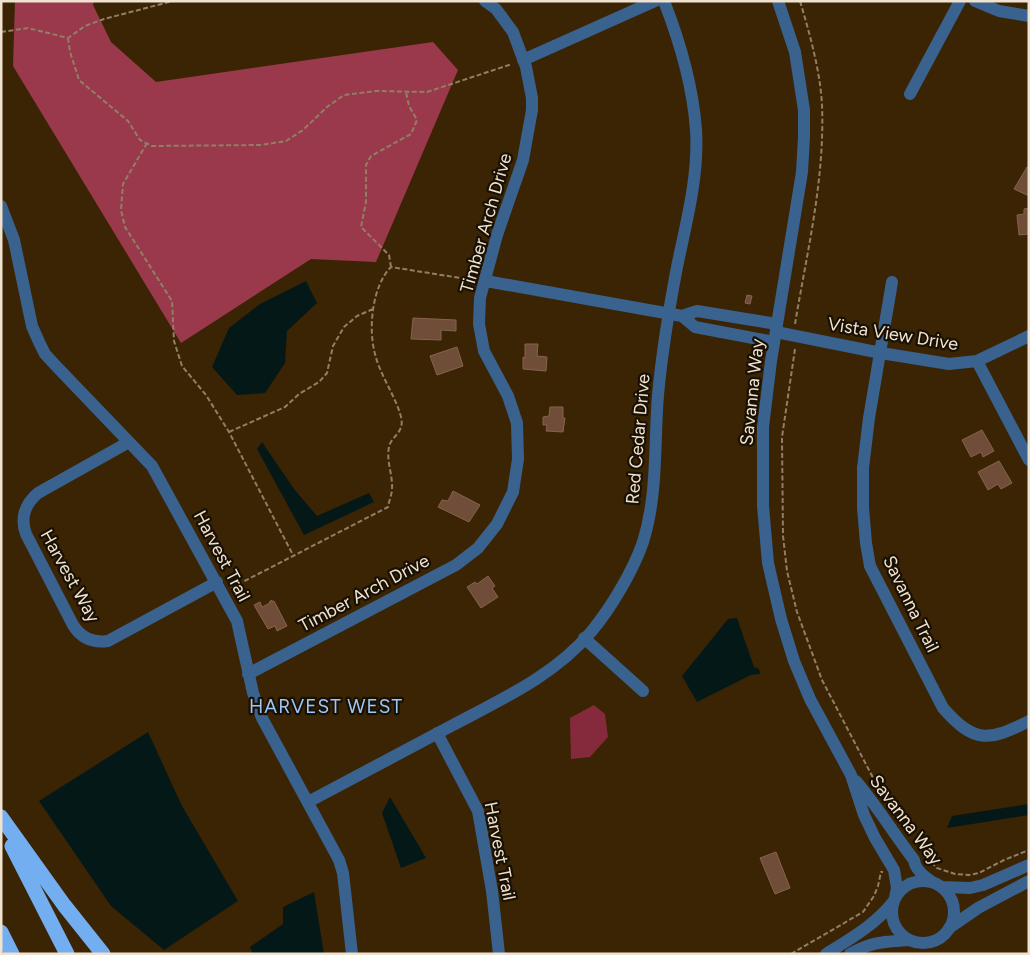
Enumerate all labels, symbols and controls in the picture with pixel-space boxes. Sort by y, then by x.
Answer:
street label: Timber Arch Drive [456,150,517,295]
street label: Vista View Drive [826,313,960,355]
street label: Savanna Way [735,337,769,446]
street label: Red Cedar Drive [621,373,655,505]
street label: Harvest Trail [189,507,255,605]
street label: Harvest Way [36,526,105,627]
street label: Timber Arch Drive [295,549,433,637]
street label: Savanna Trail [878,552,944,656]
district label: HARVEST WEST [249,695,403,718]
street label: Savanna Way [865,771,947,870]
street label: Harvest Trail [480,800,520,902]

